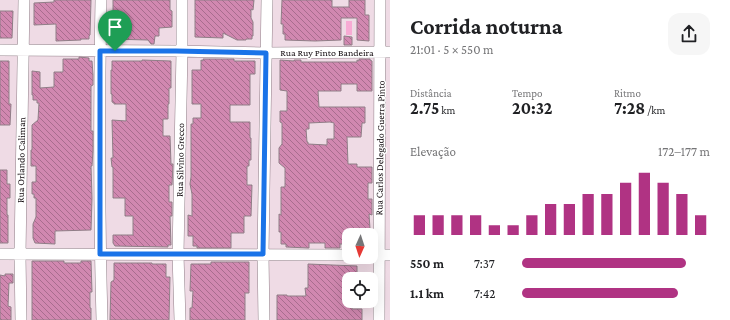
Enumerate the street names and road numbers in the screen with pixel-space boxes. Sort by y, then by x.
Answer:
street label: Rua Ruy Pinto Bandeira [280,47,374,58]
street label: Rua Carlos Delegado Guerra Pinto [373,80,387,215]
street label: Rua Orlando Caliman [15,116,27,203]
street label: Rua Silvino Grecco [174,123,186,197]

